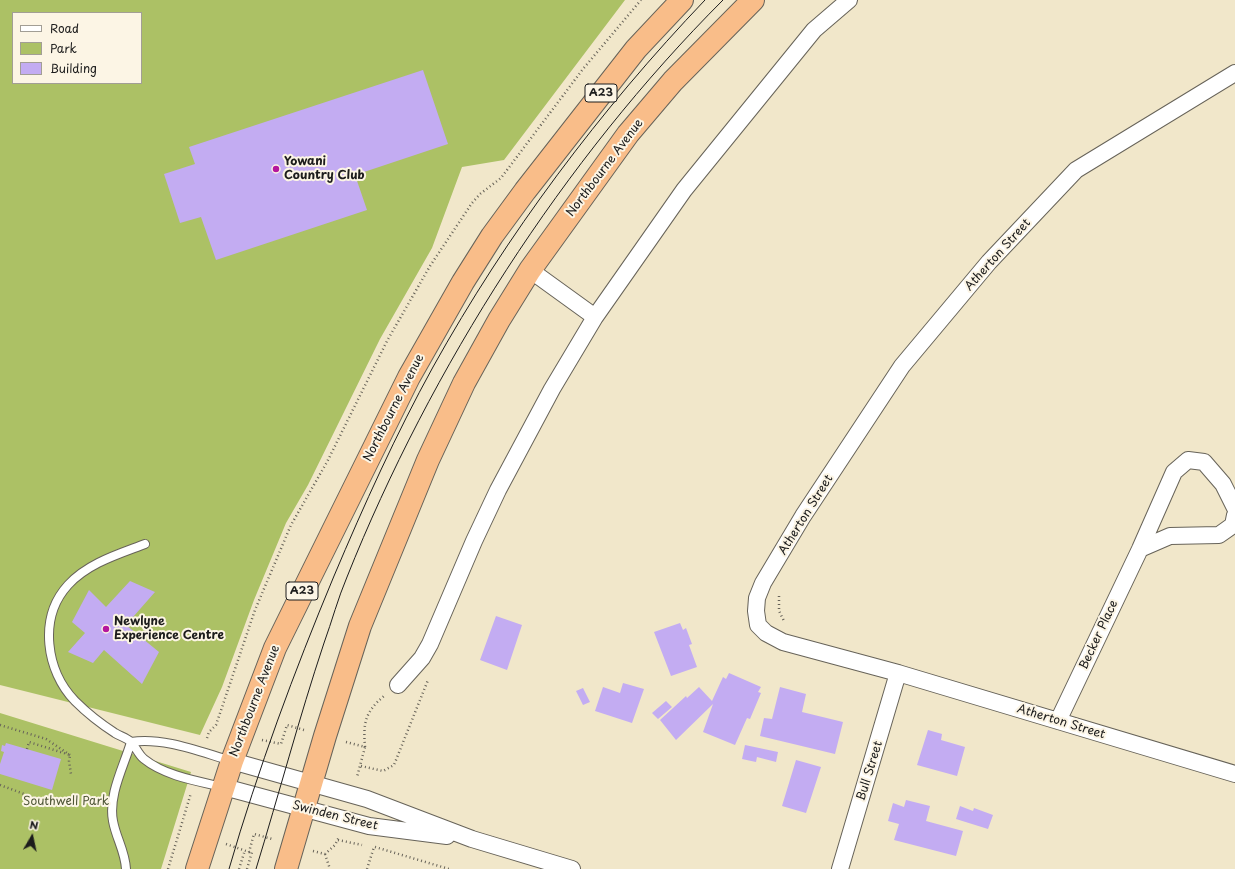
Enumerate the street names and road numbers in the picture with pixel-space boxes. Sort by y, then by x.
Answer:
road number: A23 [585,84,617,102]
street label: Northbourne Avenue [564,116,646,220]
street label: Atherton Street [962,216,1034,294]
street label: Northbourne Avenue [361,352,427,464]
street label: Atherton Street [776,472,836,558]
road number: A23 [286,582,318,600]
street label: Becker Place [1077,598,1121,672]
street label: Northbourne Avenue [227,643,283,759]
street label: Atherton Street [1015,702,1107,742]
street label: Bull Street [854,739,886,803]
street label: Swinden Street [291,798,379,834]

